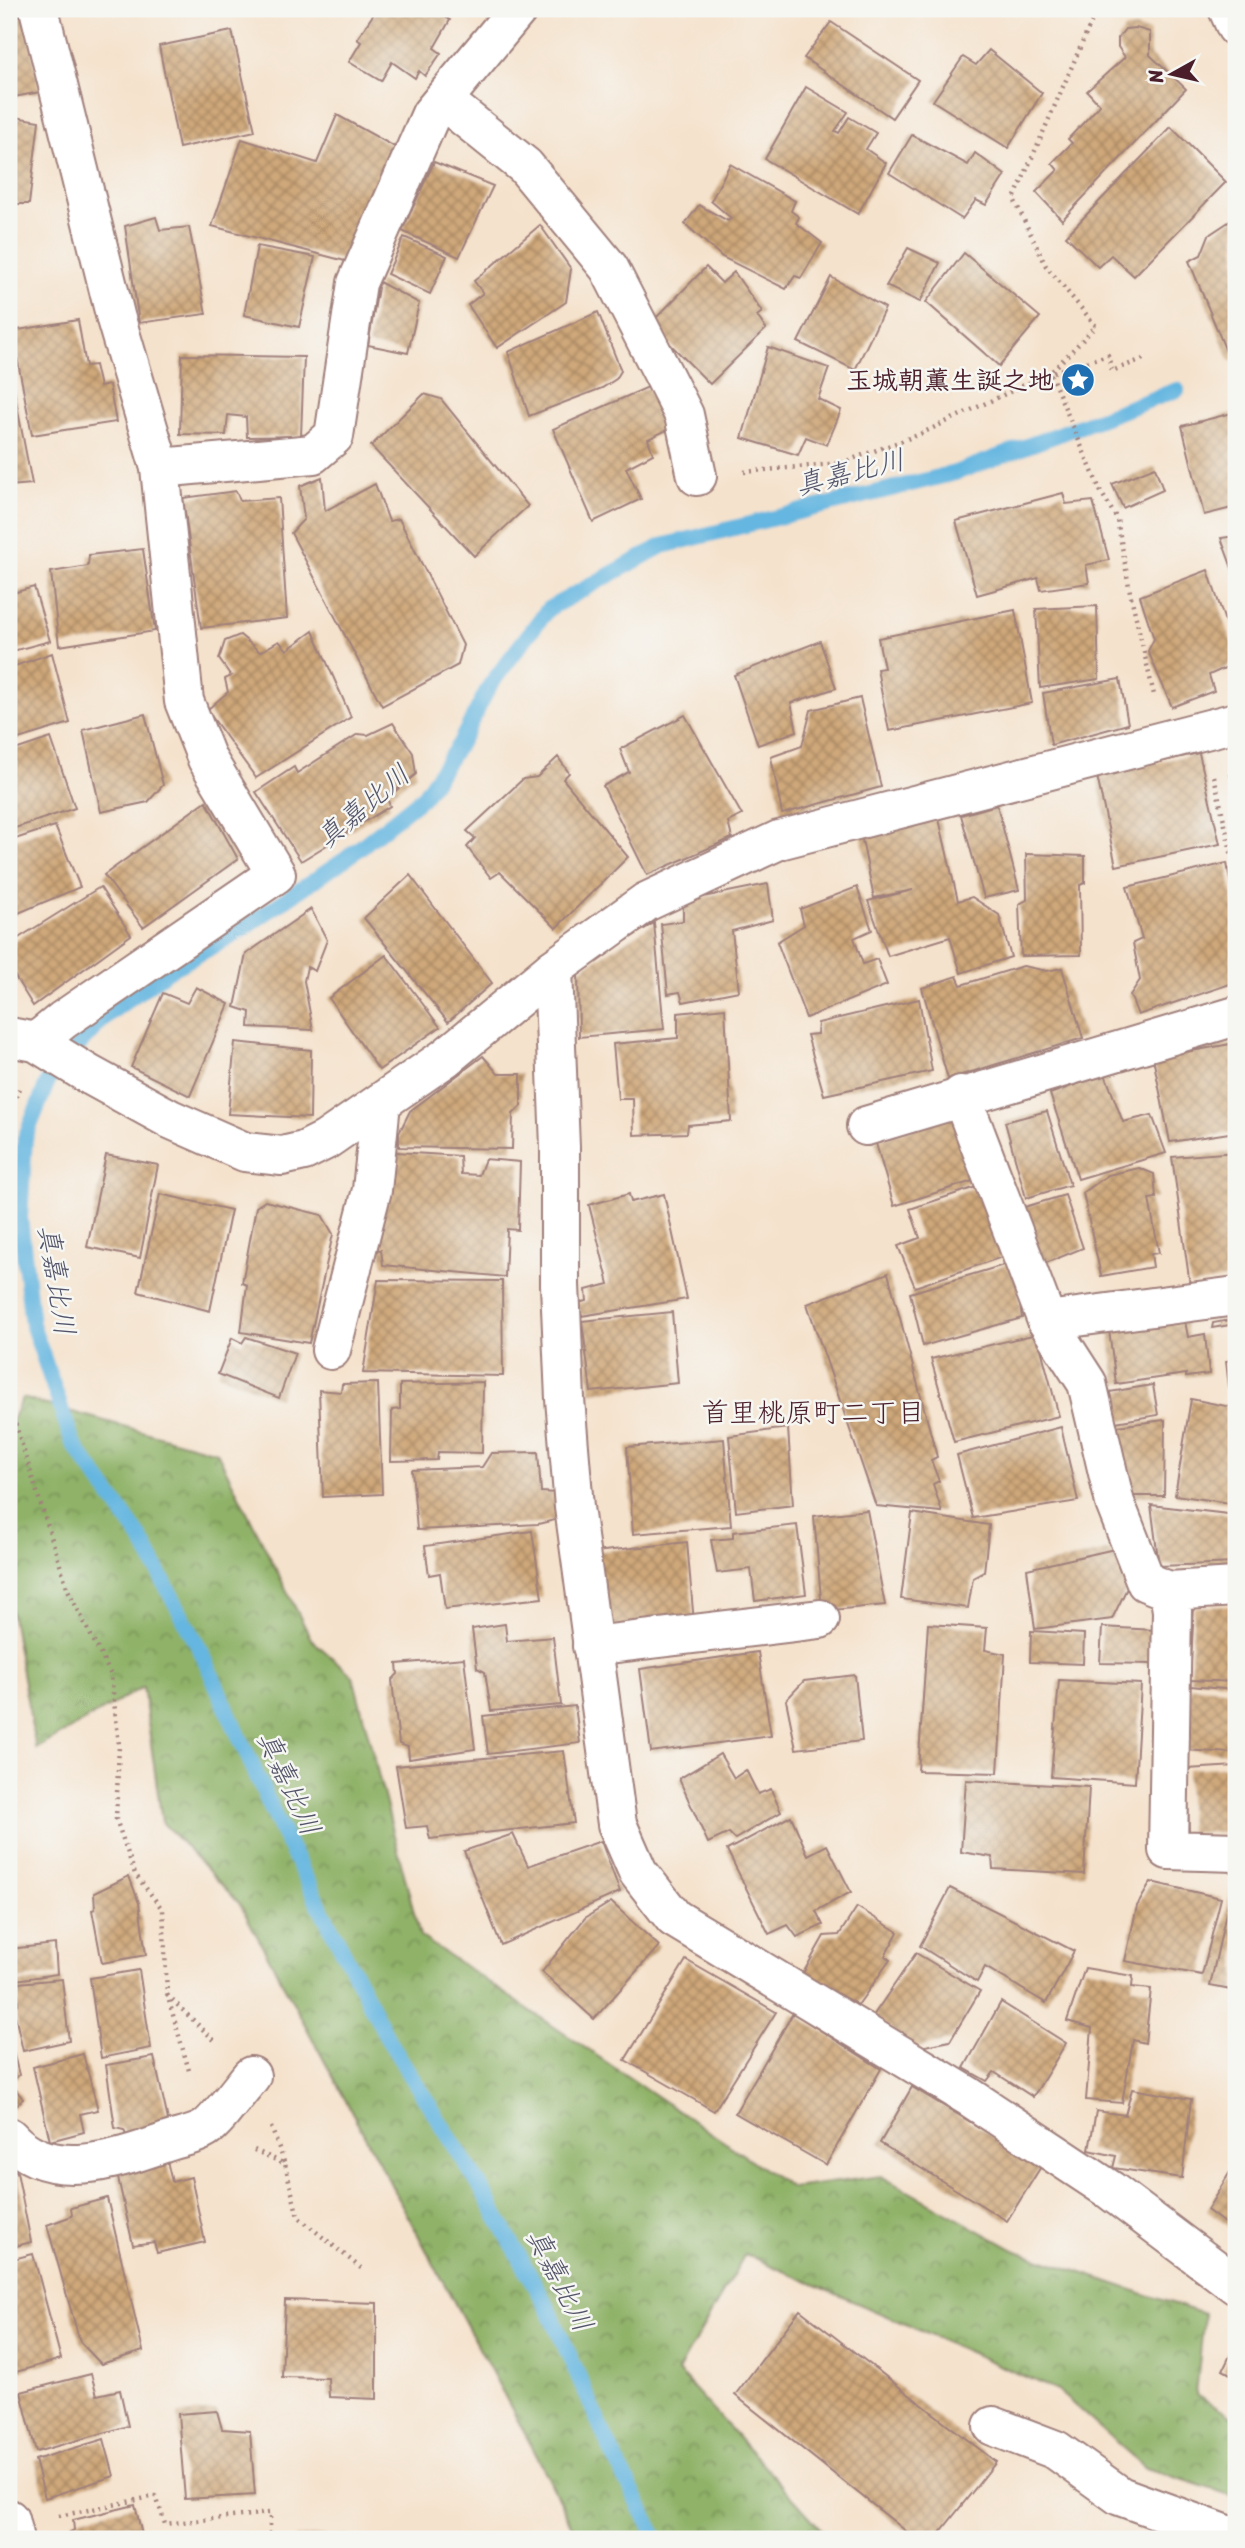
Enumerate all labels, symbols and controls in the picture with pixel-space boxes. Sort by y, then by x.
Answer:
north arrow [1136,38,1206,108]
text: N [1138,67,1173,86]
place label: 玉城朝薫生誕之地 [846,357,1054,403]
place icon: 玉城朝薫生誕之地 [1059,361,1097,399]
water label: 真嘉比川 [790,435,910,509]
water label: 真嘉比川 [304,751,422,861]
water label: 真嘉比川 [24,1221,90,1339]
district label: 首里桃原町二丁目 [701,1388,925,1437]
water label: 真嘉比川 [243,1722,335,1844]
water label: 真嘉比川 [513,2219,607,2341]

